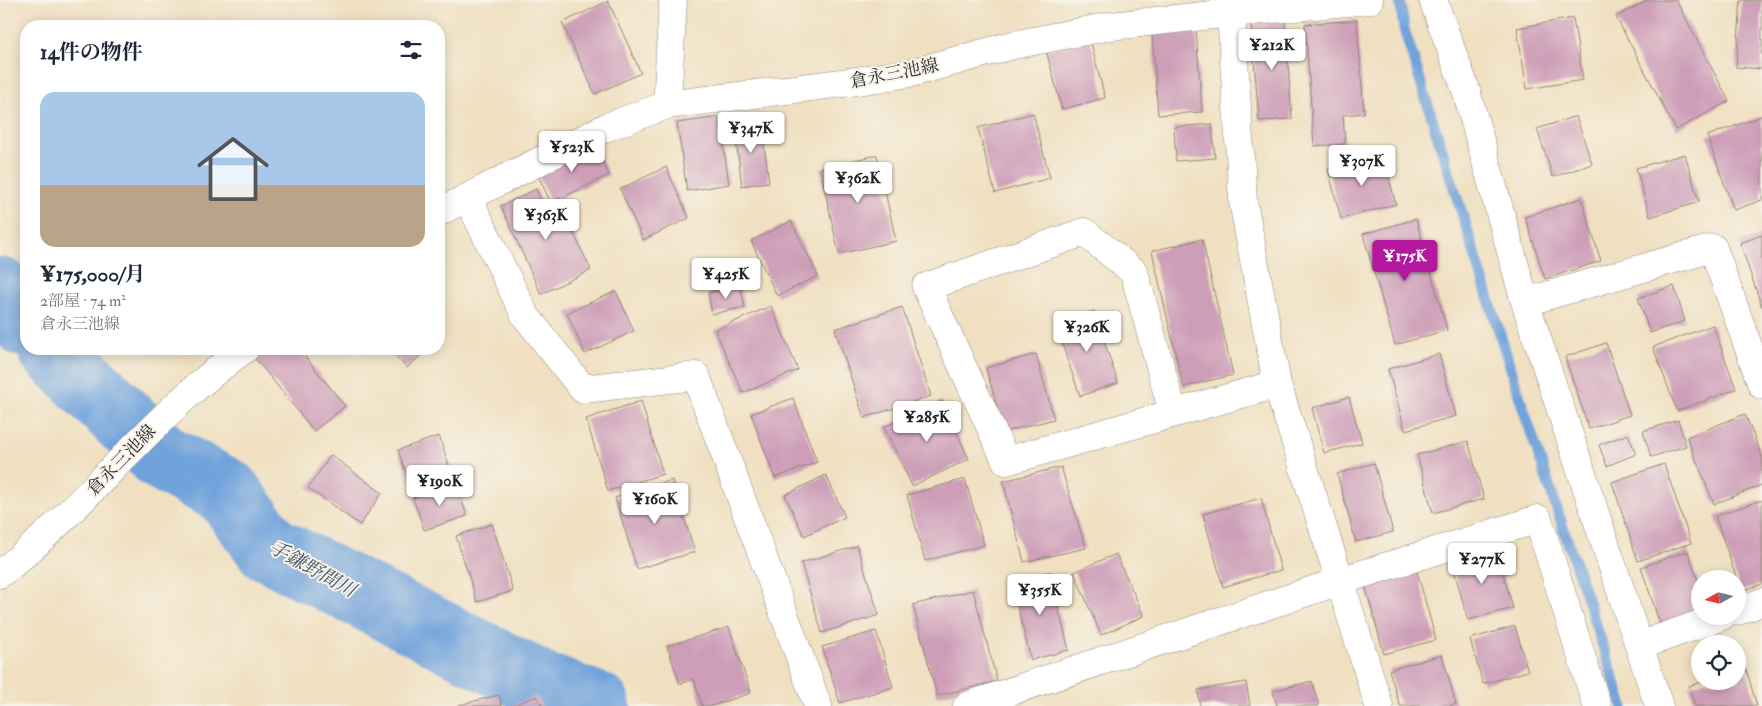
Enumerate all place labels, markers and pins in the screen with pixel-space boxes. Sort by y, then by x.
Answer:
pin: ¥212K [1237,28,1307,71]
pin: ¥347K [716,112,786,154]
pin: ¥523K [537,130,607,173]
pin: ¥307K [1327,144,1397,187]
pin: ¥362K [823,162,893,204]
pin: ¥363K [511,198,581,241]
pin: ¥175K [1370,240,1440,282]
pin: ¥425K [691,258,761,300]
pin: ¥326K [1052,310,1122,353]
pin: ¥285K [892,400,962,443]
pin: ¥190K [405,464,475,507]
pin: ¥160K [620,482,690,525]
pin: ¥277K [1447,542,1517,585]
pin: ¥355K [1005,574,1075,616]

